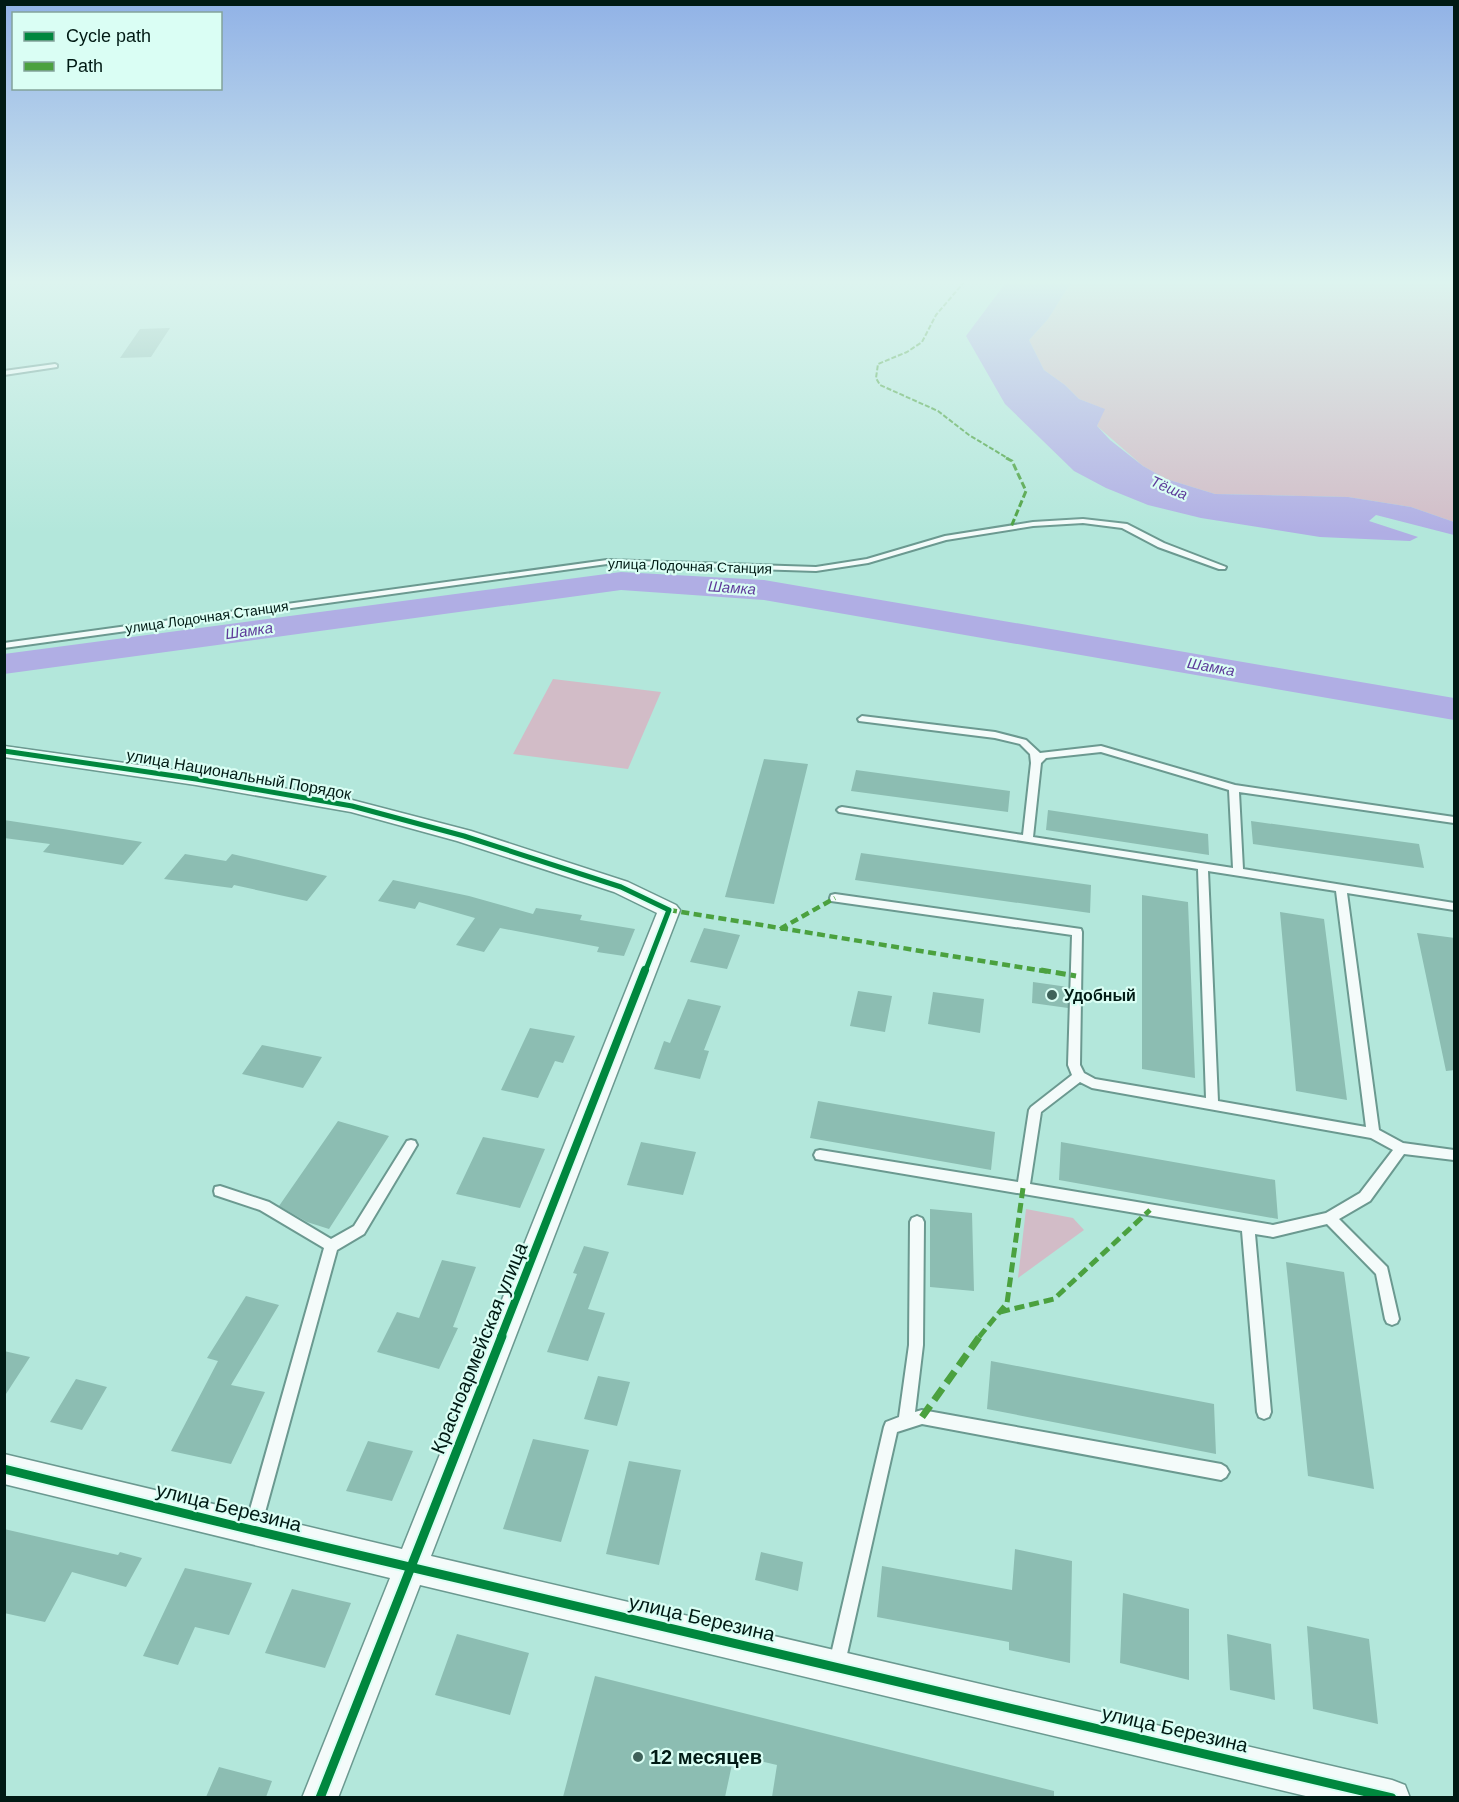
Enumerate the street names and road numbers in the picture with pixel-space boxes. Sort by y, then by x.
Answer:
street label: улица Лодочная Станция [608,555,772,577]
street label: улица Лодочная Станция [125,598,289,636]
street label: улица Национальный Порядок [125,746,354,803]
street label: Красноармейская улица [426,1238,532,1457]
street label: улица Березина [154,1478,305,1536]
street label: улица Березина [627,1591,778,1646]
street label: улица Березина [1100,1702,1251,1757]

